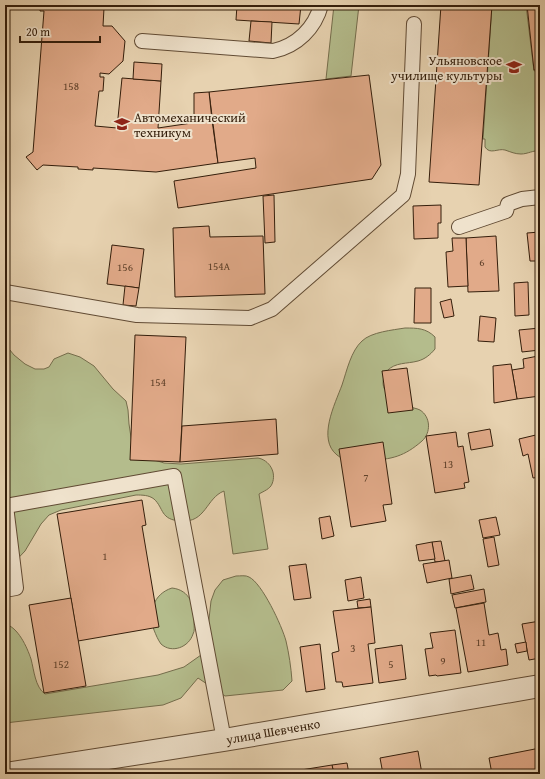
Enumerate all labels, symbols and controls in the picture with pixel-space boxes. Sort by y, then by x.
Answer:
scale bar [20,18,100,44]
text: 20 m [26,23,50,40]
place label: Ульяновское училище культуры [390,51,502,85]
school or university icon: Ульяновское училище культуры [505,58,523,76]
house number: 158 [63,78,79,94]
place label: Автомеханический техникум [134,108,246,142]
school or university icon: Автомеханический техникум [113,115,131,133]
house number: 6 [479,254,485,270]
house number: 154А [208,258,231,274]
house number: 156 [117,259,133,275]
house number: 154 [150,374,166,390]
house number: 13 [443,456,453,472]
house number: 7 [363,469,369,485]
house number: 1 [102,548,108,564]
house number: 11 [476,634,486,650]
house number: 3 [350,640,356,656]
house number: 9 [440,653,446,669]
house number: 152 [53,656,69,672]
house number: 5 [388,656,394,672]
street label: улица Шевченко [224,714,322,749]

